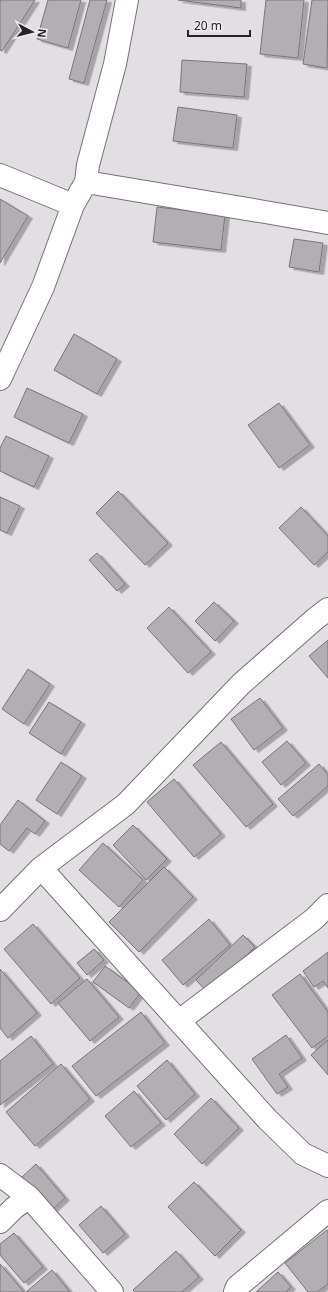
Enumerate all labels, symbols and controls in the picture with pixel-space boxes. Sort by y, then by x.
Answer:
north arrow [12,12,52,52]
scale bar [188,12,250,38]
text: 20 m [194,17,222,34]
text: N [34,28,50,39]

